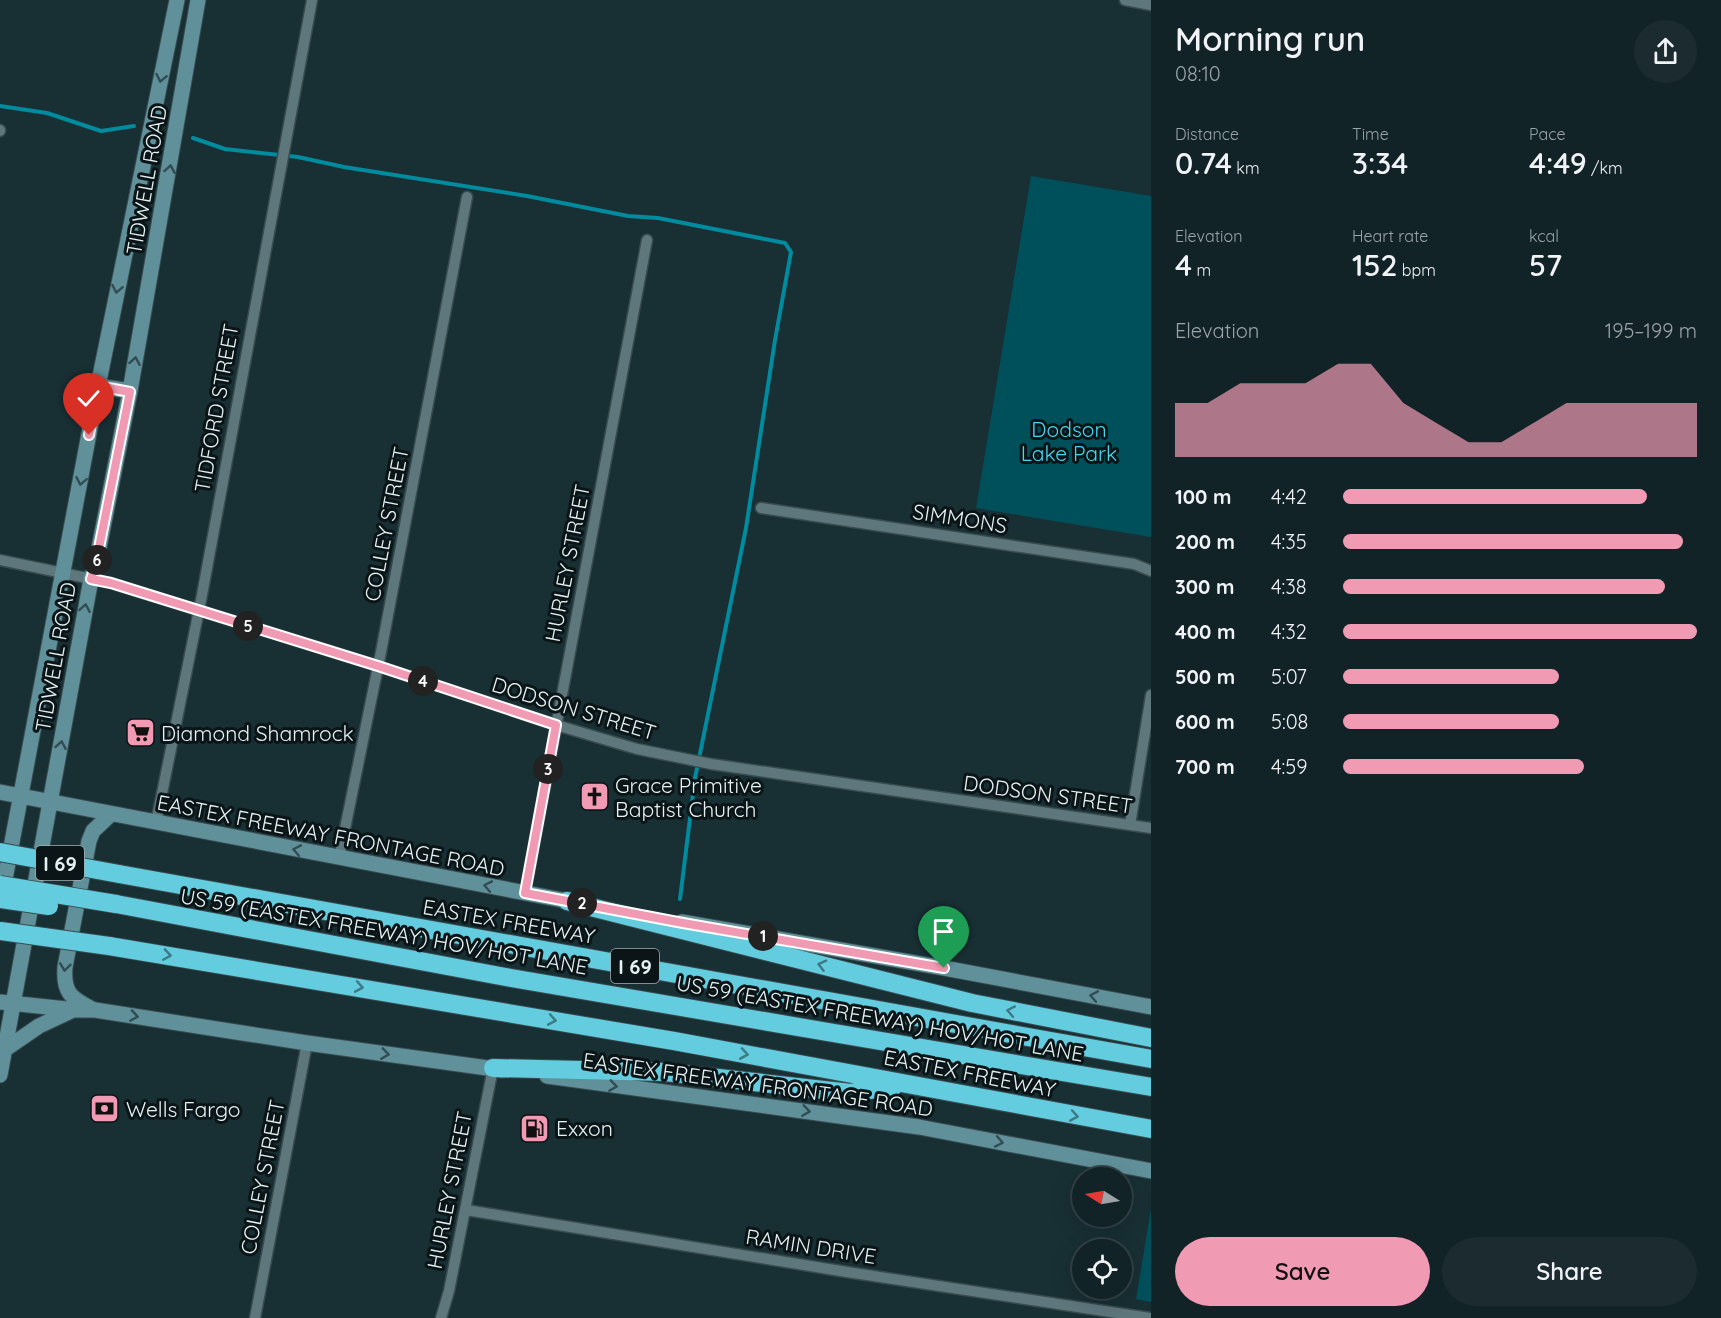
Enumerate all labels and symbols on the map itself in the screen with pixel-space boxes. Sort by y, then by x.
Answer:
one-way arrow [156,73,169,83]
street label: TIDWELL ROAD [120,103,172,257]
one-way arrow [163,165,175,174]
one-way arrow [111,284,124,294]
street label: TIDFORD STREET [188,322,244,494]
one-way arrow [128,356,141,366]
pin [63,373,114,435]
park label: Dodson Lake Park [1021,416,1117,466]
street label: COLLEY STREET [358,445,414,603]
one-way arrow [75,476,87,486]
street label: HURLEY STREET [539,482,595,644]
street label: SIMMONS [911,498,1009,538]
pin: 6 [82,545,112,575]
street label: TIDWELL ROAD [29,580,81,734]
one-way arrow [79,603,91,613]
pin: 5 [233,611,263,641]
pin: 4 [408,666,438,696]
street label: DODSON STREET [489,671,659,745]
supermarket icon: Diamond Shamrock [124,717,156,749]
place label: Diamond Shamrock [161,720,354,746]
one-way arrow [54,740,66,750]
pin: 3 [533,754,563,784]
street label: DODSON STREET [962,769,1134,819]
place label: Grace Primitive Baptist Church [615,772,762,822]
church icon: Grace Primitive Baptist Church [578,781,610,813]
street label: EASTEX FREEWAY FRONTAGE ROAD [155,789,507,881]
one-way arrow [292,844,302,857]
road number: I 69 [36,846,84,880]
one-way arrow [484,880,494,893]
street label: US 59 (EASTEX FREEWAY) HOV/HOT LANE [178,882,590,980]
pin: 2 [567,888,597,918]
street label: EASTEX FREEWAY [421,893,597,949]
pin [918,906,969,968]
pin: 1 [748,921,778,951]
one-way arrow [162,948,172,961]
road number: I 69 [611,949,659,983]
one-way arrow [817,960,827,973]
one-way arrow [60,963,72,972]
street label: US 59 (EASTEX FREEWAY) HOV/HOT LANE [674,969,1086,1067]
one-way arrow [354,980,364,993]
one-way arrow [1089,990,1098,1002]
one-way arrow [1007,1005,1017,1018]
one-way arrow [129,1009,139,1022]
one-way arrow [546,1013,556,1026]
street label: EASTEX FREEWAY [882,1044,1058,1102]
one-way arrow [381,1047,390,1059]
street label: EASTEX FREEWAY FRONTAGE ROAD [581,1047,935,1121]
one-way arrow [738,1047,748,1060]
one-way arrow [608,1079,618,1091]
bank icon: Wells Fargo [89,1093,121,1125]
place label: Wells Fargo [126,1096,240,1122]
street label: COLLEY STREET [234,1098,290,1256]
one-way arrow [802,1104,811,1116]
street label: HURLEY STREET [421,1109,477,1271]
one-way arrow [1070,1109,1079,1121]
fuel station icon: Exxon [519,1112,551,1144]
place label: Exxon [556,1115,613,1141]
one-way arrow [993,1135,1003,1148]
north arrow [1072,1167,1132,1227]
street label: RAMIN DRIVE [744,1223,878,1269]

